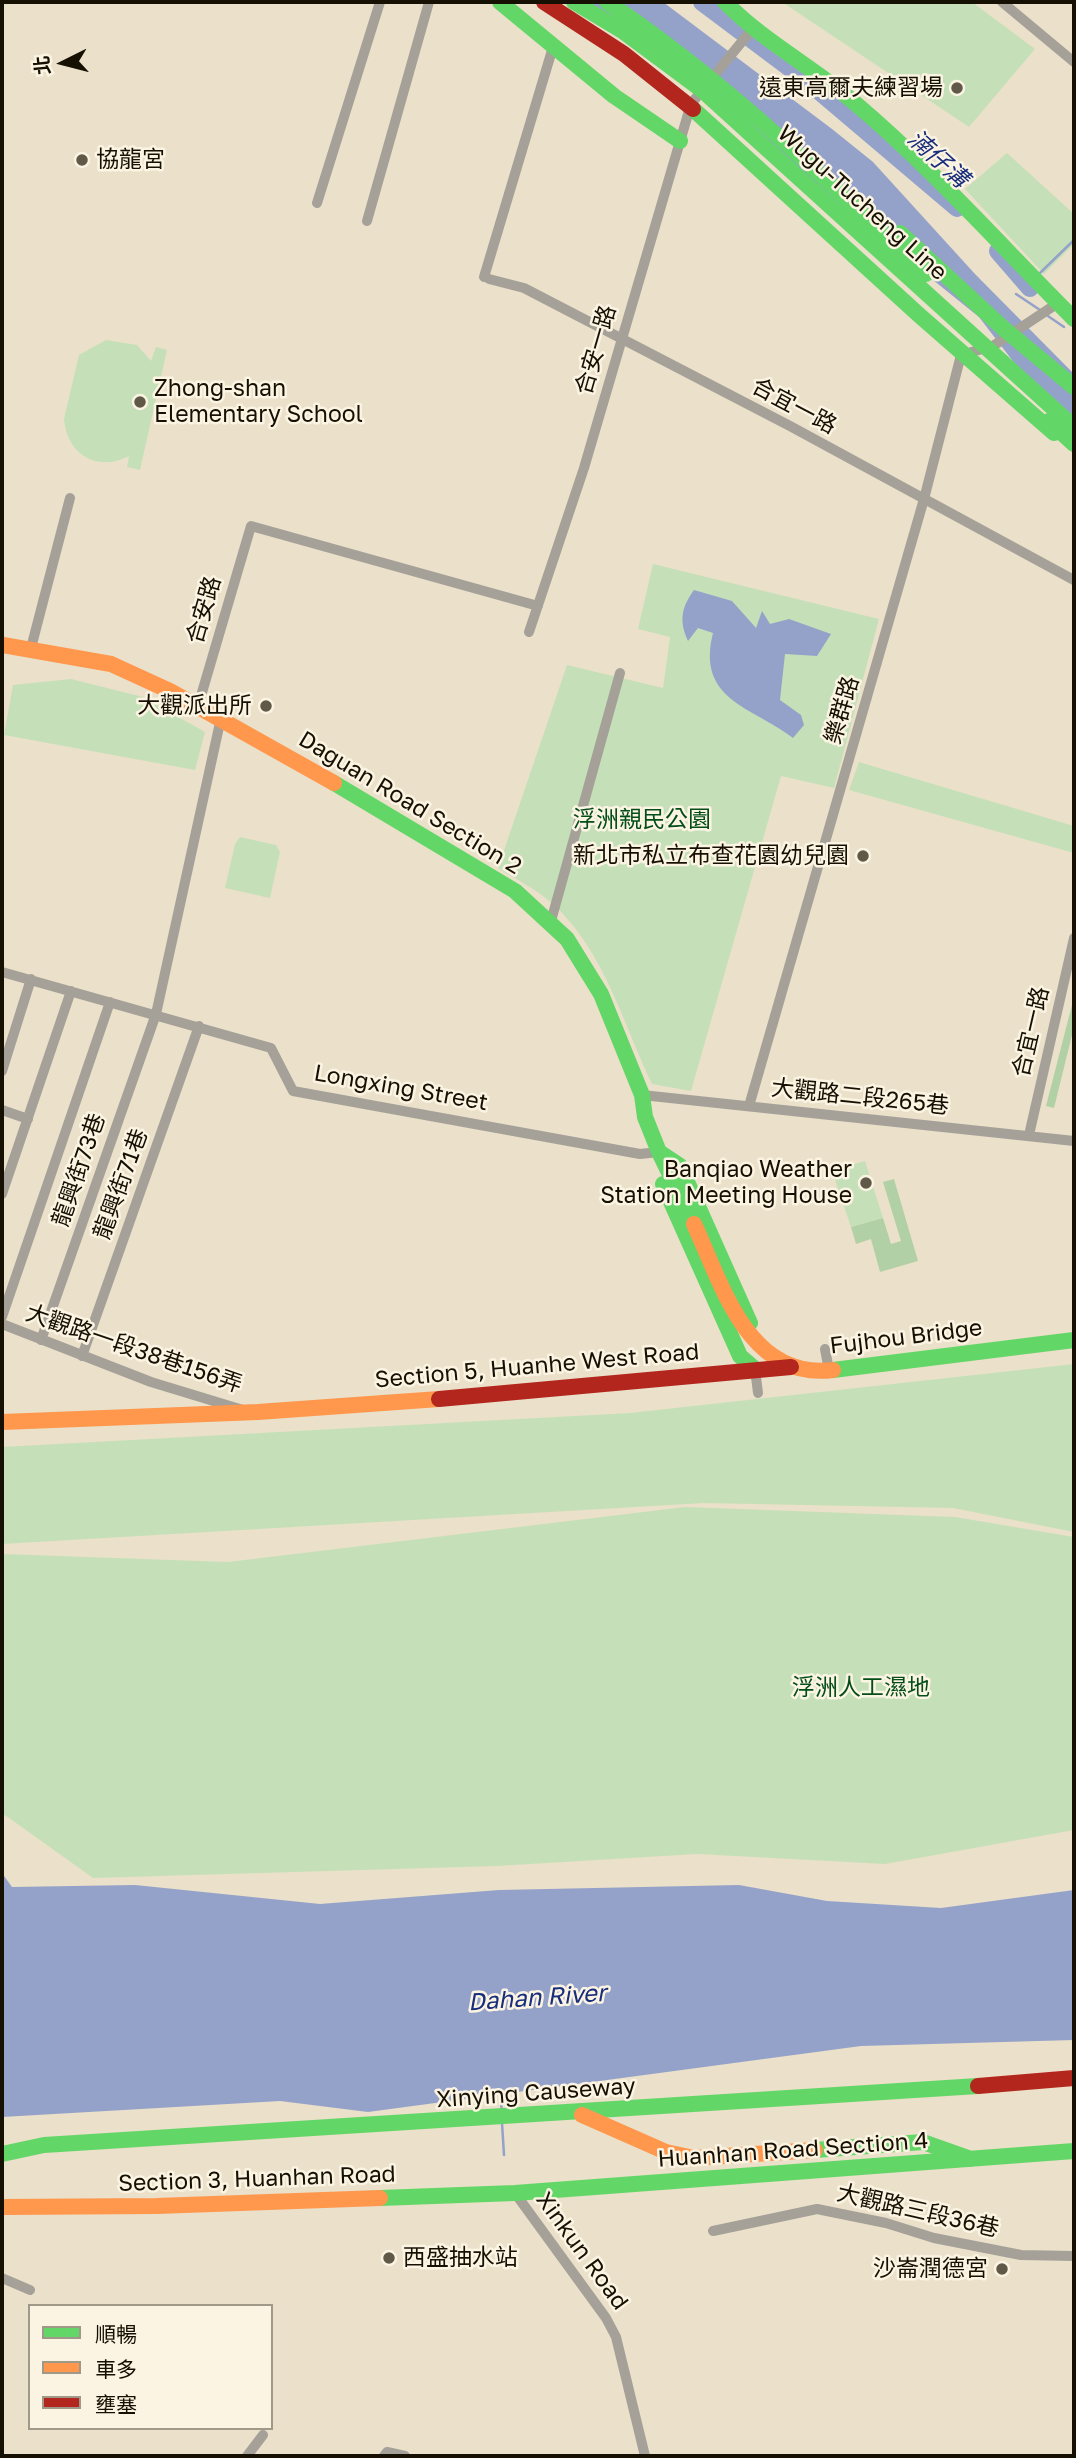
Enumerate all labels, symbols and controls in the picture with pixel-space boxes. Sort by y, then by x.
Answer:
north arrow [28,28,98,98]
text: 北 [29,55,54,76]
place label: 遠東高爾夫練習場 [759,74,943,102]
marker: 遠東高爾夫練習場 [949,80,965,96]
street label: Wugu-Tucheng Line [772,120,952,286]
water label: 湳仔溝 [902,124,974,194]
place label: 協龍宮 [96,146,165,174]
marker: 協龍宮 [74,152,90,168]
street label: 合安一路 [570,302,622,398]
street label: 合宜一路 [747,372,841,440]
place label: Zhong-shan Elementary School [154,375,363,429]
marker: Zhong-shan Elementary School [132,394,148,410]
street label: 合安路 [181,573,227,647]
street label: 樂群路 [819,673,865,747]
place label: 大觀派出所 [137,692,252,720]
marker: 大觀派出所 [258,698,274,714]
street label: Daguan Road Section 2 [294,725,526,881]
park label: 浮洲親民公園 [573,806,711,834]
place label: 新北市私立布查花園幼兒園 [573,842,849,870]
marker: 新北市私立布查花園幼兒園 [855,848,871,864]
street label: 合宜一路 [1007,984,1055,1080]
street label: Longxing Street [312,1059,490,1117]
street label: 大觀路二段265巷 [770,1074,950,1120]
street label: 龍興街73巷 [47,1110,111,1230]
street label: 龍興街71巷 [88,1125,154,1243]
place label: Banqiao Weather Station Meeting House [600,1156,852,1210]
marker: Banqiao Weather Station Meeting House [858,1175,874,1191]
street label: 大觀路一段38巷156弄 [22,1299,246,1399]
street label: Fujhou Bridge [828,1314,984,1360]
street label: Section 5, Huanhe West Road [374,1338,700,1394]
park label: 浮洲人工濕地 [792,1674,930,1702]
water label: Dahan River [467,1979,607,2017]
street label: Xinying Causeway [436,2072,636,2114]
street label: Huanhan Road Section 4 [657,2127,929,2173]
street label: Section 3, Huanhan Road [118,2160,396,2198]
street label: 大觀路三段36巷 [834,2179,1002,2243]
street label: Xinkun Road [530,2187,634,2315]
place label: 西盛抽水站 [403,2244,518,2272]
marker: 西盛抽水站 [381,2250,397,2266]
place label: 沙崙潤德宮 [873,2255,988,2283]
marker: 沙崙潤德宮 [994,2261,1010,2277]
legend [28,2304,273,2430]
text: 順暢 [95,2321,137,2347]
text: 車多 [95,2356,137,2382]
text: 壅塞 [95,2391,137,2417]

